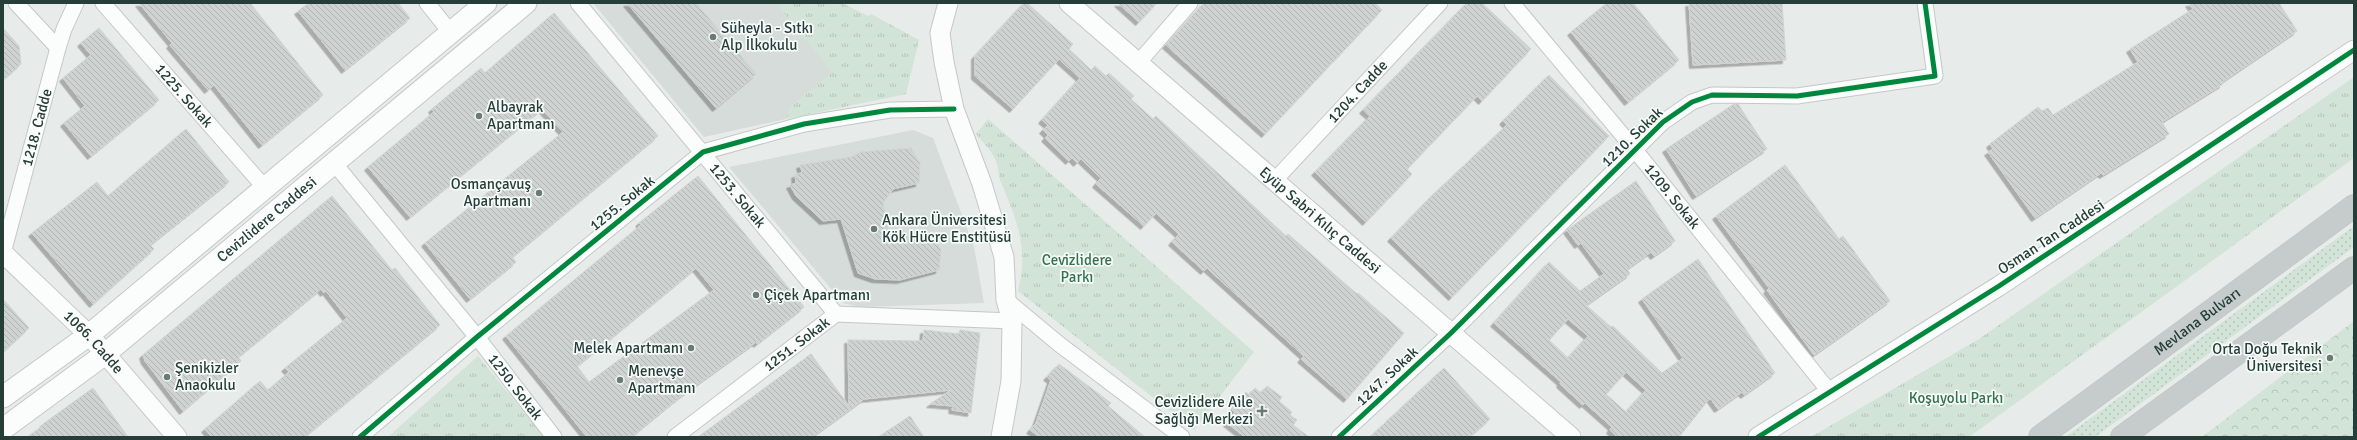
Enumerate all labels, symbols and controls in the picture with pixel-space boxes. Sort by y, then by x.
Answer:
place label: Süheyla - Sıtkı Alp İlkokulu [721,19,813,54]
marker: Süheyla - Sıtkı Alp İlkokulu [708,32,718,42]
street label: 1204. Cadde [1324,56,1391,127]
street label: 1225. Sokak [151,60,217,131]
street label: 1218. Cadde [18,87,56,168]
place label: Albayrak Apartmanı [487,98,555,133]
street label: 1210. Sokak [1598,103,1667,171]
marker: Albayrak Apartmanı [474,111,484,121]
street label: 1253. Sokak [706,159,770,232]
street label: 1209. Sokak [1641,160,1704,233]
street label: Eyüp Sabri Kılıç Caddesi [1256,163,1384,277]
street label: 1255. Sokak [586,171,659,235]
street label: Cevizlidere Caddesi [213,173,320,266]
place label: Osmançavuş Apartmanı [451,175,531,210]
marker: Osmançavuş Apartmanı [534,188,544,198]
street label: Osman Tan Caddesi [1994,196,2108,278]
place label: Ankara Üniversitesi Kök Hücre Enstitüsü [882,211,1012,246]
marker: Ankara Üniversitesi Kök Hücre Enstitüsü [869,224,879,234]
park label: Cevizlidere Parkı [1042,251,1112,286]
street label: Mevlana Bulvarı [2150,284,2244,359]
place label: Çiçek Apartmanı [764,286,870,304]
marker: Çiçek Apartmanı [751,290,761,300]
street label: 1066. Cadde [60,307,127,377]
street label: 1251. Sokak [760,313,834,375]
place label: Melek Apartmanı [573,339,683,357]
place label: Orta Doğu Teknik Üniversitesi [2212,340,2322,375]
street label: 1247. Sokak [1352,342,1422,409]
marker: Melek Apartmanı [686,343,696,353]
street label: 1250. Sokak [484,350,547,424]
marker: Orta Doğu Teknik Üniversitesi [2325,353,2335,363]
place label: Şenikizler Anaokulu [175,359,239,394]
place label: Menevşe Apartmanı [628,362,696,397]
marker: Şenikizler Anaokulu [162,372,172,382]
marker: Menevşe Apartmanı [615,375,625,385]
park label: Koşuyolu Parkı [1909,389,2003,407]
place label: Cevizlidere Aile Sağlığı Merkezi [1154,393,1253,428]
marker: Cevizlidere Aile Sağlığı Merkezi [1256,405,1268,417]

